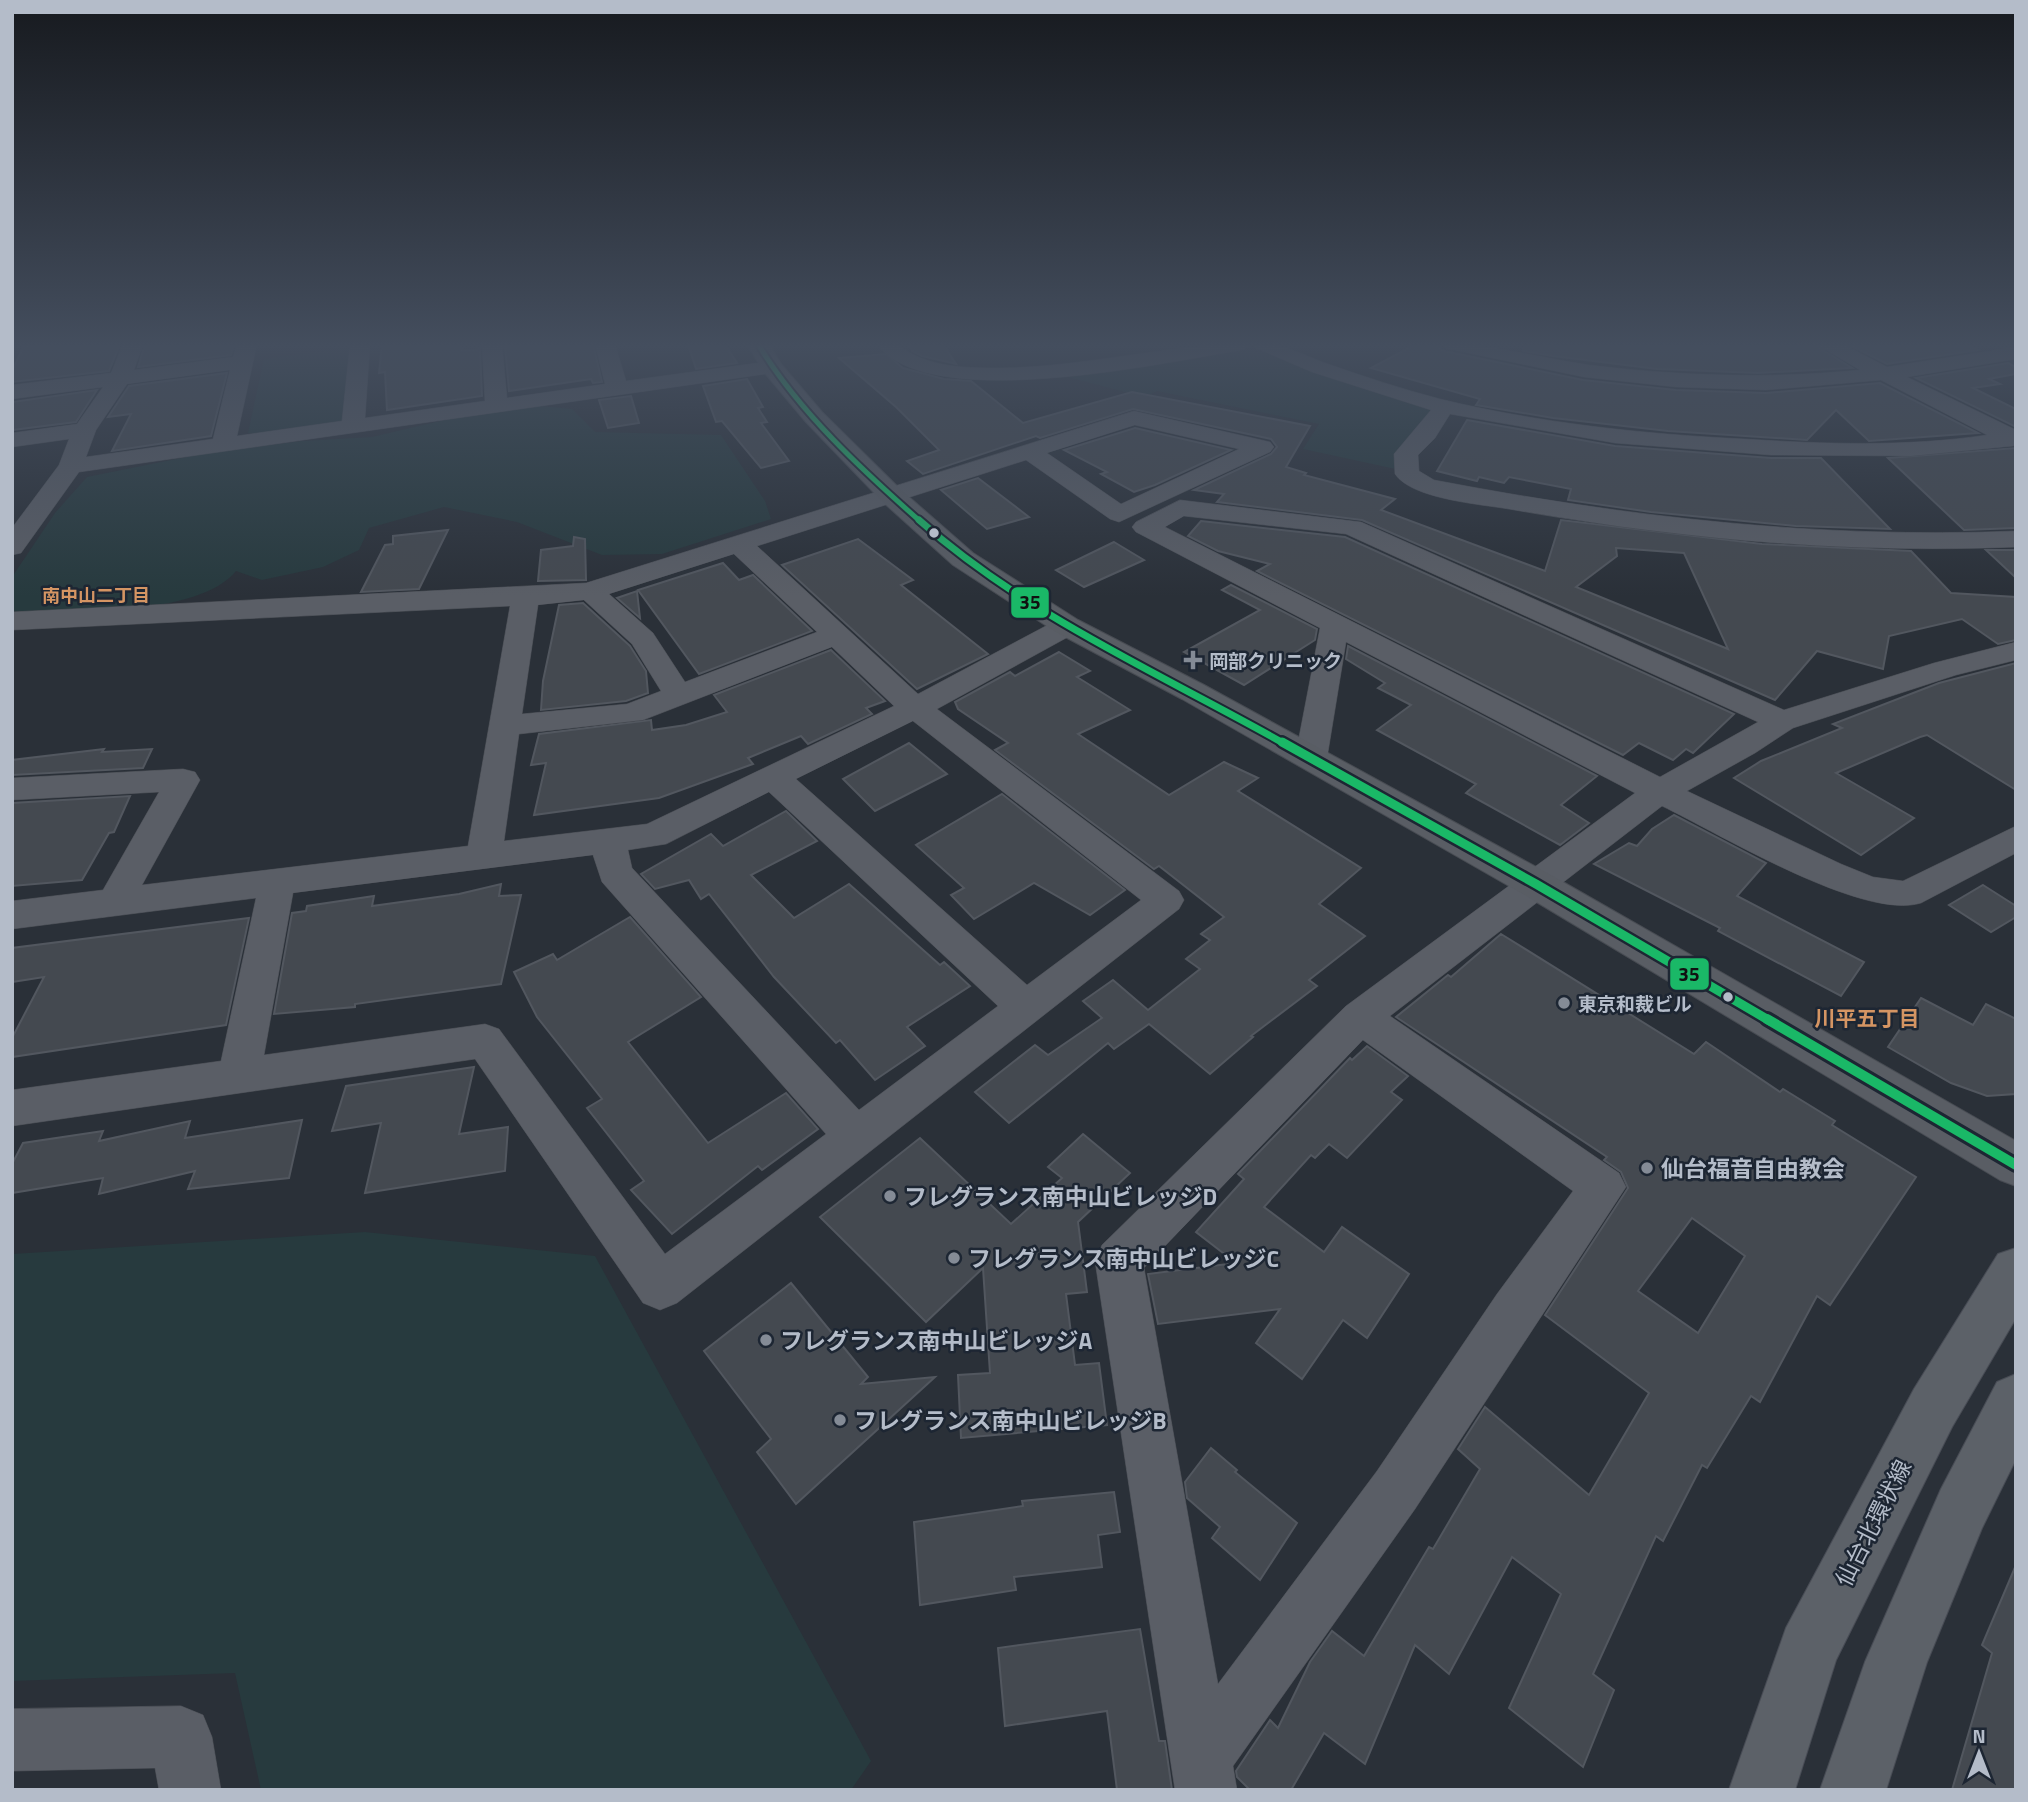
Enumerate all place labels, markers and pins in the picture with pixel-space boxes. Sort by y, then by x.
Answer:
unlabelled marker [927,526,941,540]
place label: 岡部クリニック [1209,646,1342,675]
marker: 岡部クリニック [1183,650,1203,670]
place label: 東京和裁ビル [1578,989,1692,1018]
unlabelled marker [1721,990,1735,1004]
marker: 東京和裁ビル [1556,995,1572,1011]
place label: 仙台福音自由教会 [1661,1151,1845,1186]
marker: 仙台福音自由教会 [1639,1160,1655,1176]
place label: フレグランス南中山ビレッジD [904,1179,1217,1214]
marker: フレグランス南中山ビレッジD [882,1188,898,1204]
place label: フレグランス南中山ビレッジC [968,1241,1279,1276]
marker: フレグランス南中山ビレッジC [946,1250,962,1266]
place label: フレグランス南中山ビレッジA [780,1323,1093,1358]
marker: フレグランス南中山ビレッジA [758,1332,774,1348]
place label: フレグランス南中山ビレッジB [854,1403,1167,1438]
marker: フレグランス南中山ビレッジB [832,1412,848,1428]

